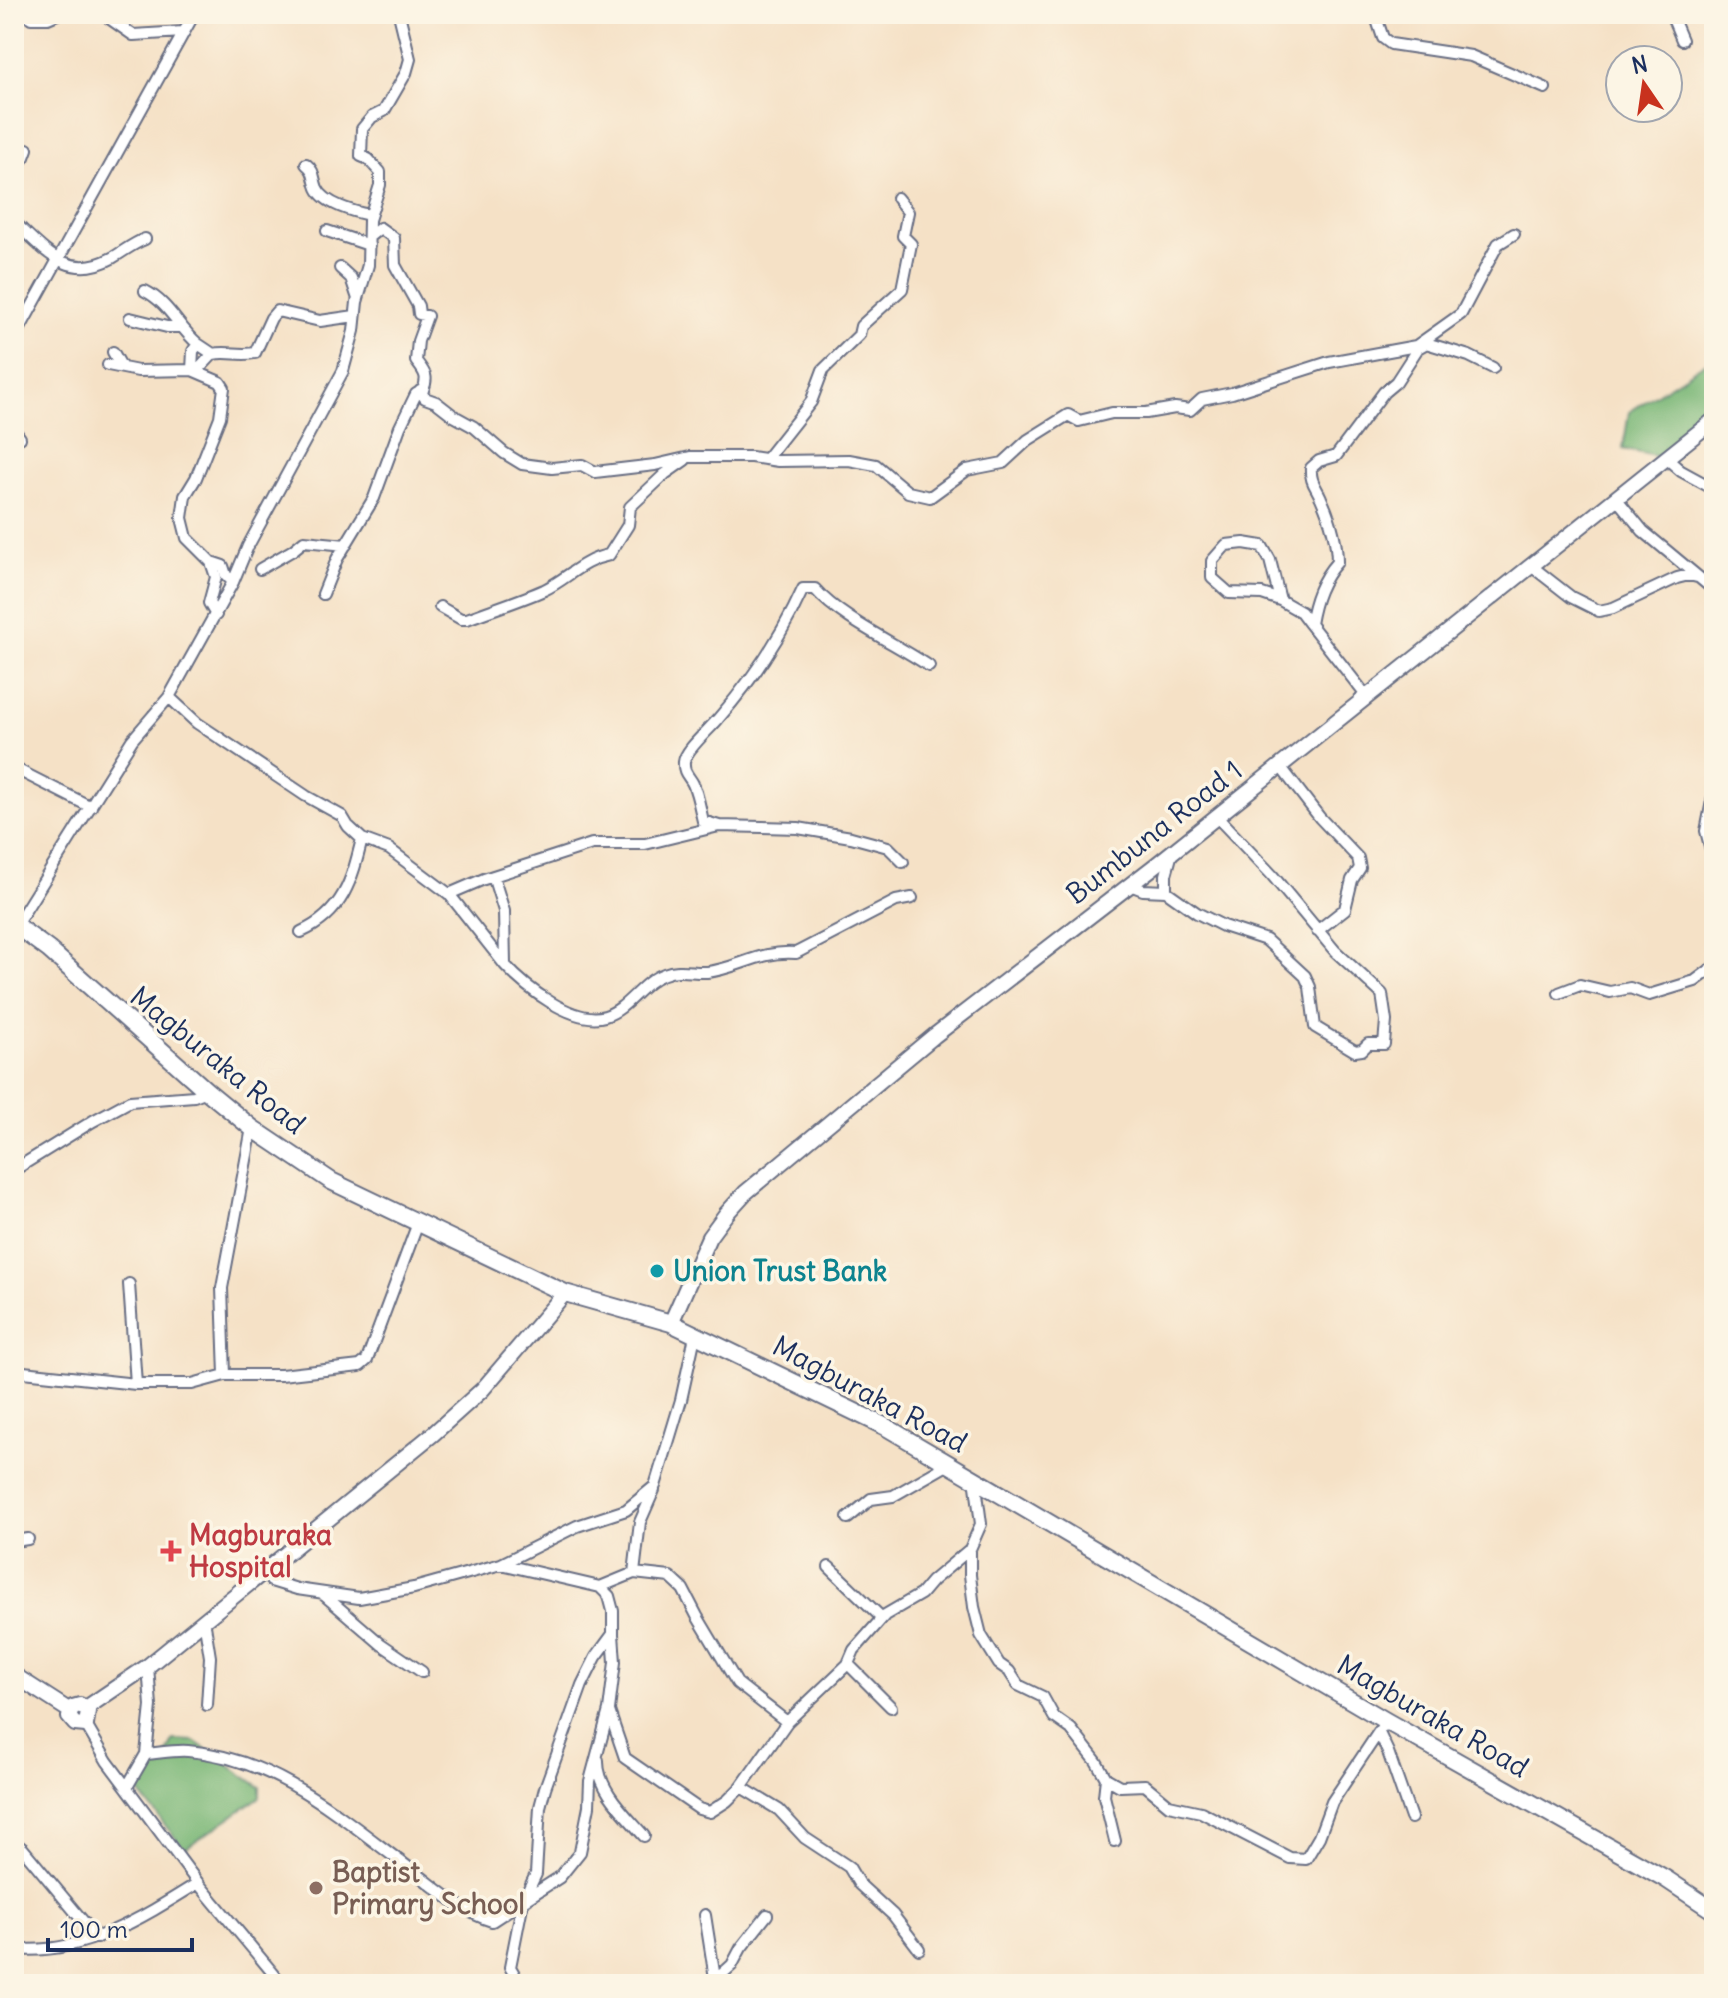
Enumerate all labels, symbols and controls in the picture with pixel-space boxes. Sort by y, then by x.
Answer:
north arrow [1604,44,1684,124]
text: N [1629,49,1650,80]
street label: Bumbuna Road 1 [1059,752,1249,912]
street label: Magburaka Road [123,978,313,1142]
place label: Union Trust Bank [673,1253,887,1289]
marker: Union Trust Bank [648,1262,666,1280]
street label: Magburaka Road [766,1328,974,1460]
place label: Magburaka Hospital [189,1517,332,1585]
marker: Magburaka Hospital [160,1540,182,1562]
street label: Magburaka Road [1331,1647,1535,1785]
place label: Baptist Primary School [332,1854,525,1922]
marker: Baptist Primary School [307,1879,325,1897]
scale bar [48,1902,192,1952]
text: 100 m [60,1914,128,1944]

